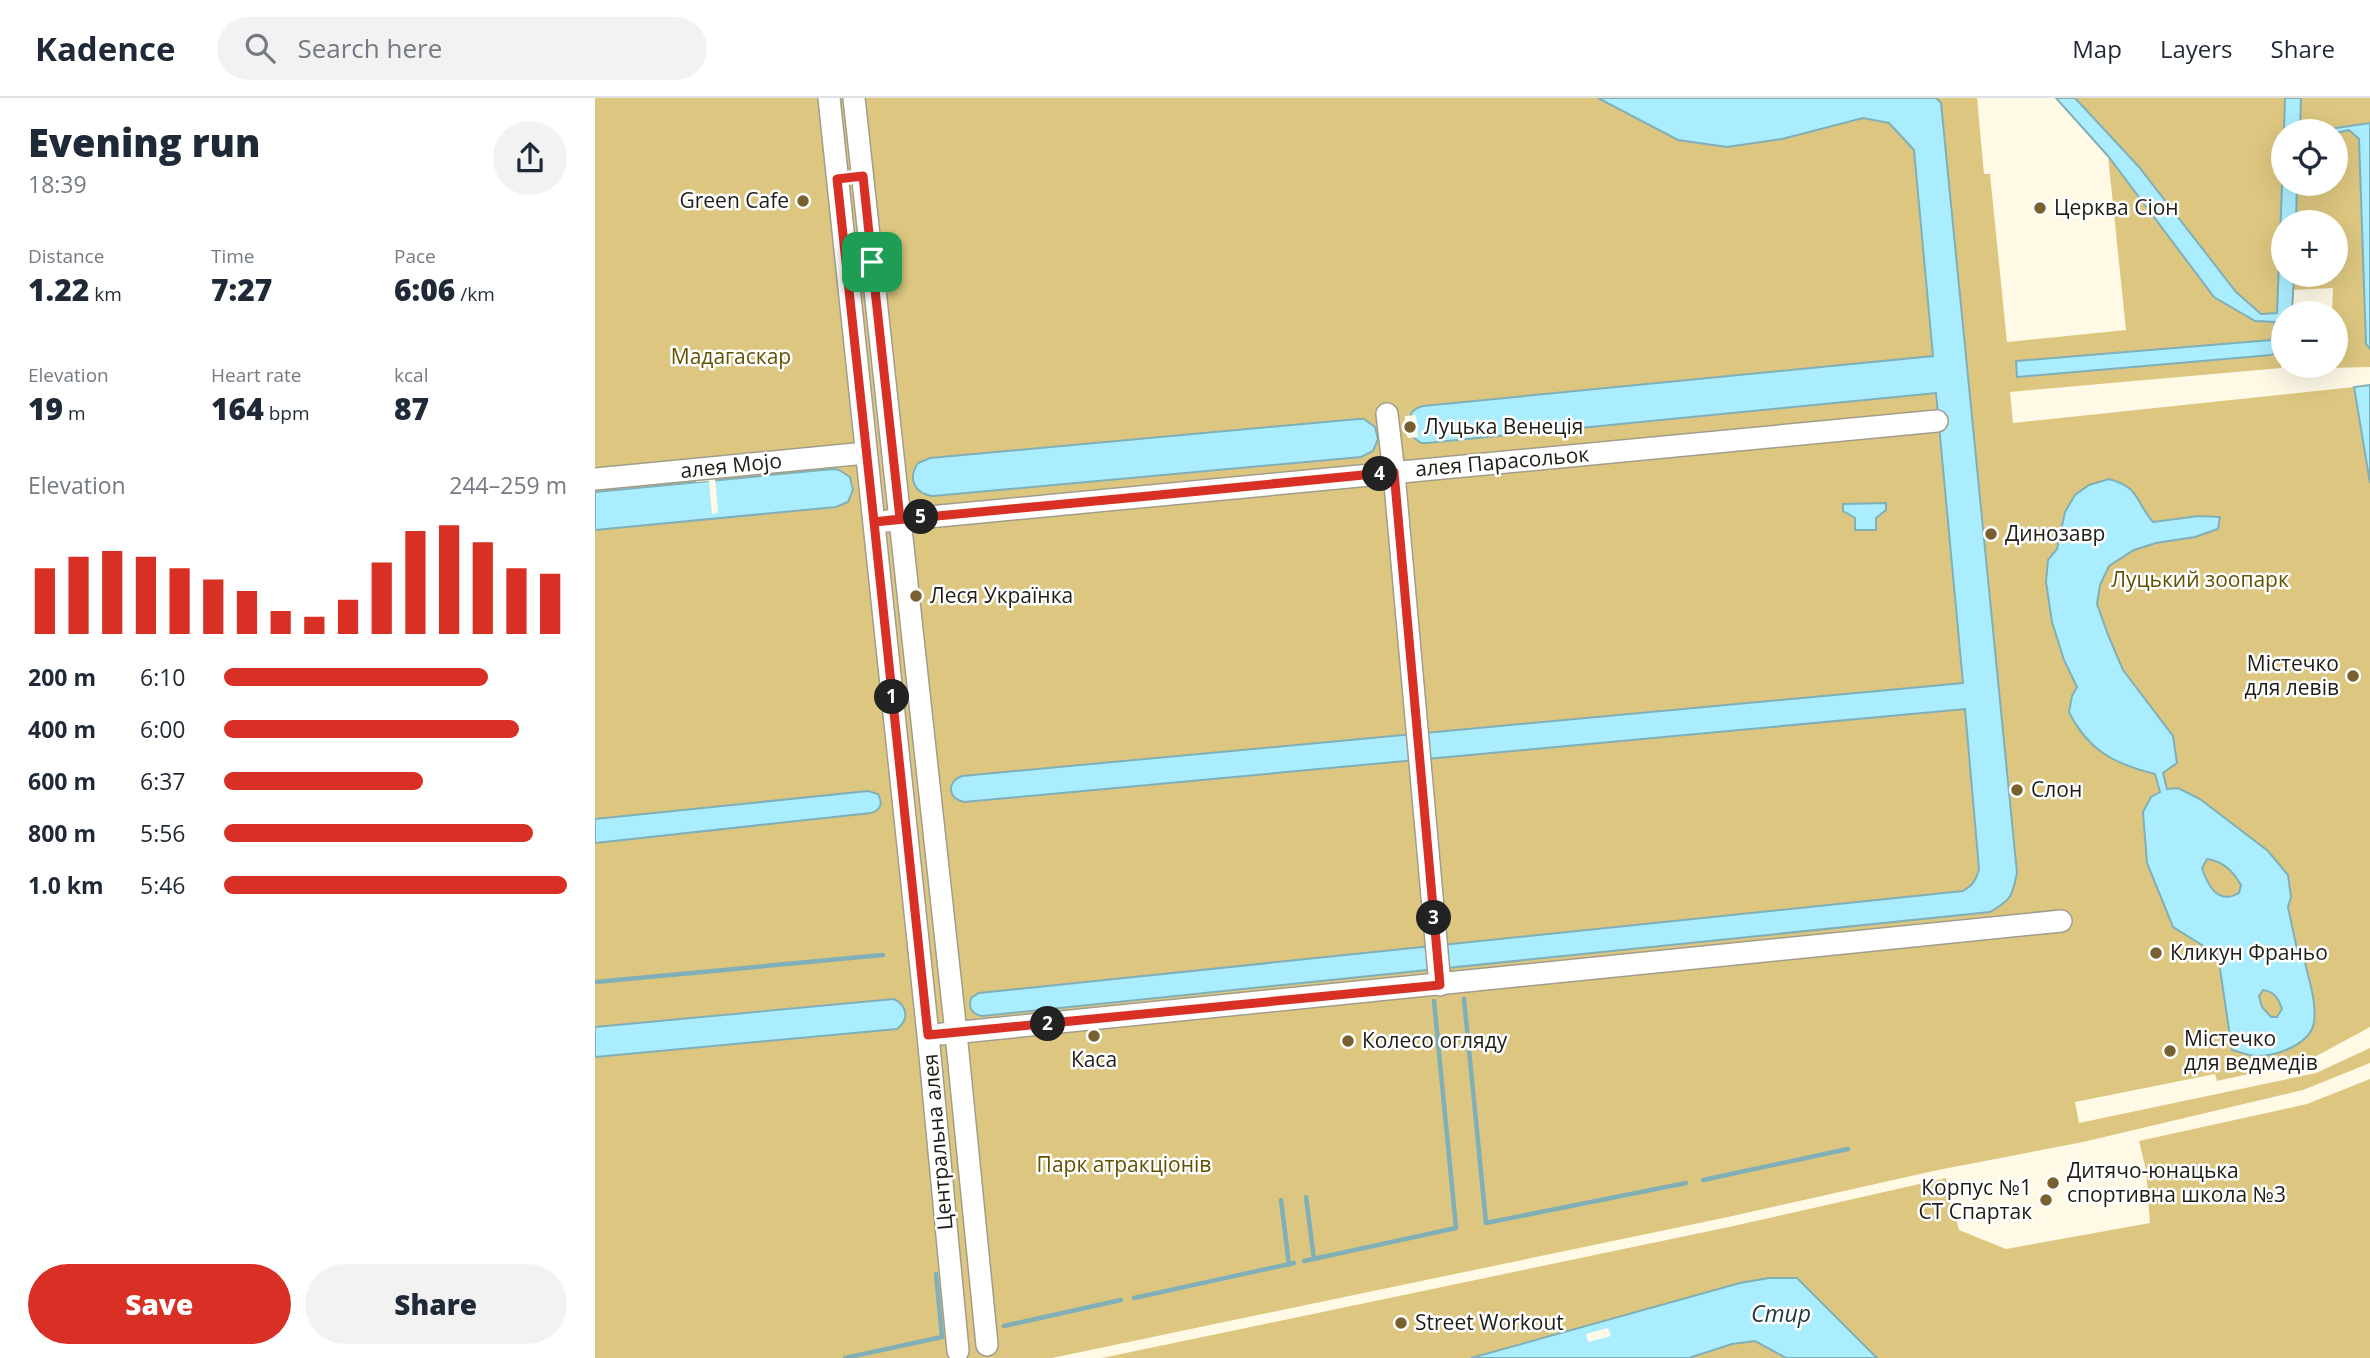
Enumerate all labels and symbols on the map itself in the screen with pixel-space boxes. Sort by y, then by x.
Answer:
place label: Green Cafe [679,186,789,214]
marker: Green Cafe [795,193,811,209]
place label: Церква Сіон [2054,193,2179,221]
marker: Церква Сіон [2032,200,2048,216]
pin [842,232,902,292]
park label: Мадагаскар [671,342,791,370]
place label: Луцька Венеція [1424,412,1583,440]
marker: Луцька Венеція [1402,419,1418,435]
street label: алея Парасольок [1414,439,1590,483]
street label: алея Mojo [679,446,783,484]
pin: 4 [1363,456,1397,492]
pin: 5 [903,500,939,534]
place label: Динозавр [2005,519,2105,547]
marker: Динозавр [1983,526,1999,542]
park label: Луцький зоопарк [2111,565,2289,593]
place label: Леся Українка [930,581,1073,609]
marker: Леся Українка [908,588,924,604]
place label: Містечко для левів [2245,649,2339,701]
marker: Містечко для левів [2345,668,2361,684]
pin: 1 [875,680,909,714]
place label: Слон [2031,775,2082,803]
marker: Слон [2009,782,2025,798]
pin: 3 [1417,900,1451,936]
place label: Кликун Франьо [2170,938,2328,966]
marker: Кликун Франьо [2148,945,2164,961]
pin: 2 [1030,1006,1065,1042]
place label: Містечко для ведмедів [2184,1024,2318,1076]
place label: Колесо огляду [1362,1026,1508,1054]
marker: Каса [1086,1028,1102,1044]
marker: Колесо огляду [1340,1033,1356,1049]
marker: Містечко для ведмедів [2162,1043,2178,1059]
place label: Каса [1071,1045,1117,1073]
street label: Центральна алея [915,1053,959,1231]
park label: Парк атракціонів [1037,1150,1211,1178]
place label: Дитячо-юнацька спортивна школа №3 [2067,1156,2286,1208]
place label: Корпус №1 СТ Спартак [1919,1173,2032,1225]
marker: Дитячо-юнацька спортивна школа №3 [2045,1175,2061,1191]
marker: Корпус №1 СТ Спартак [2038,1192,2054,1208]
water label: Стир [1751,1297,1811,1329]
place label: Street Workout [1415,1308,1564,1336]
marker: Street Workout [1393,1315,1409,1331]

